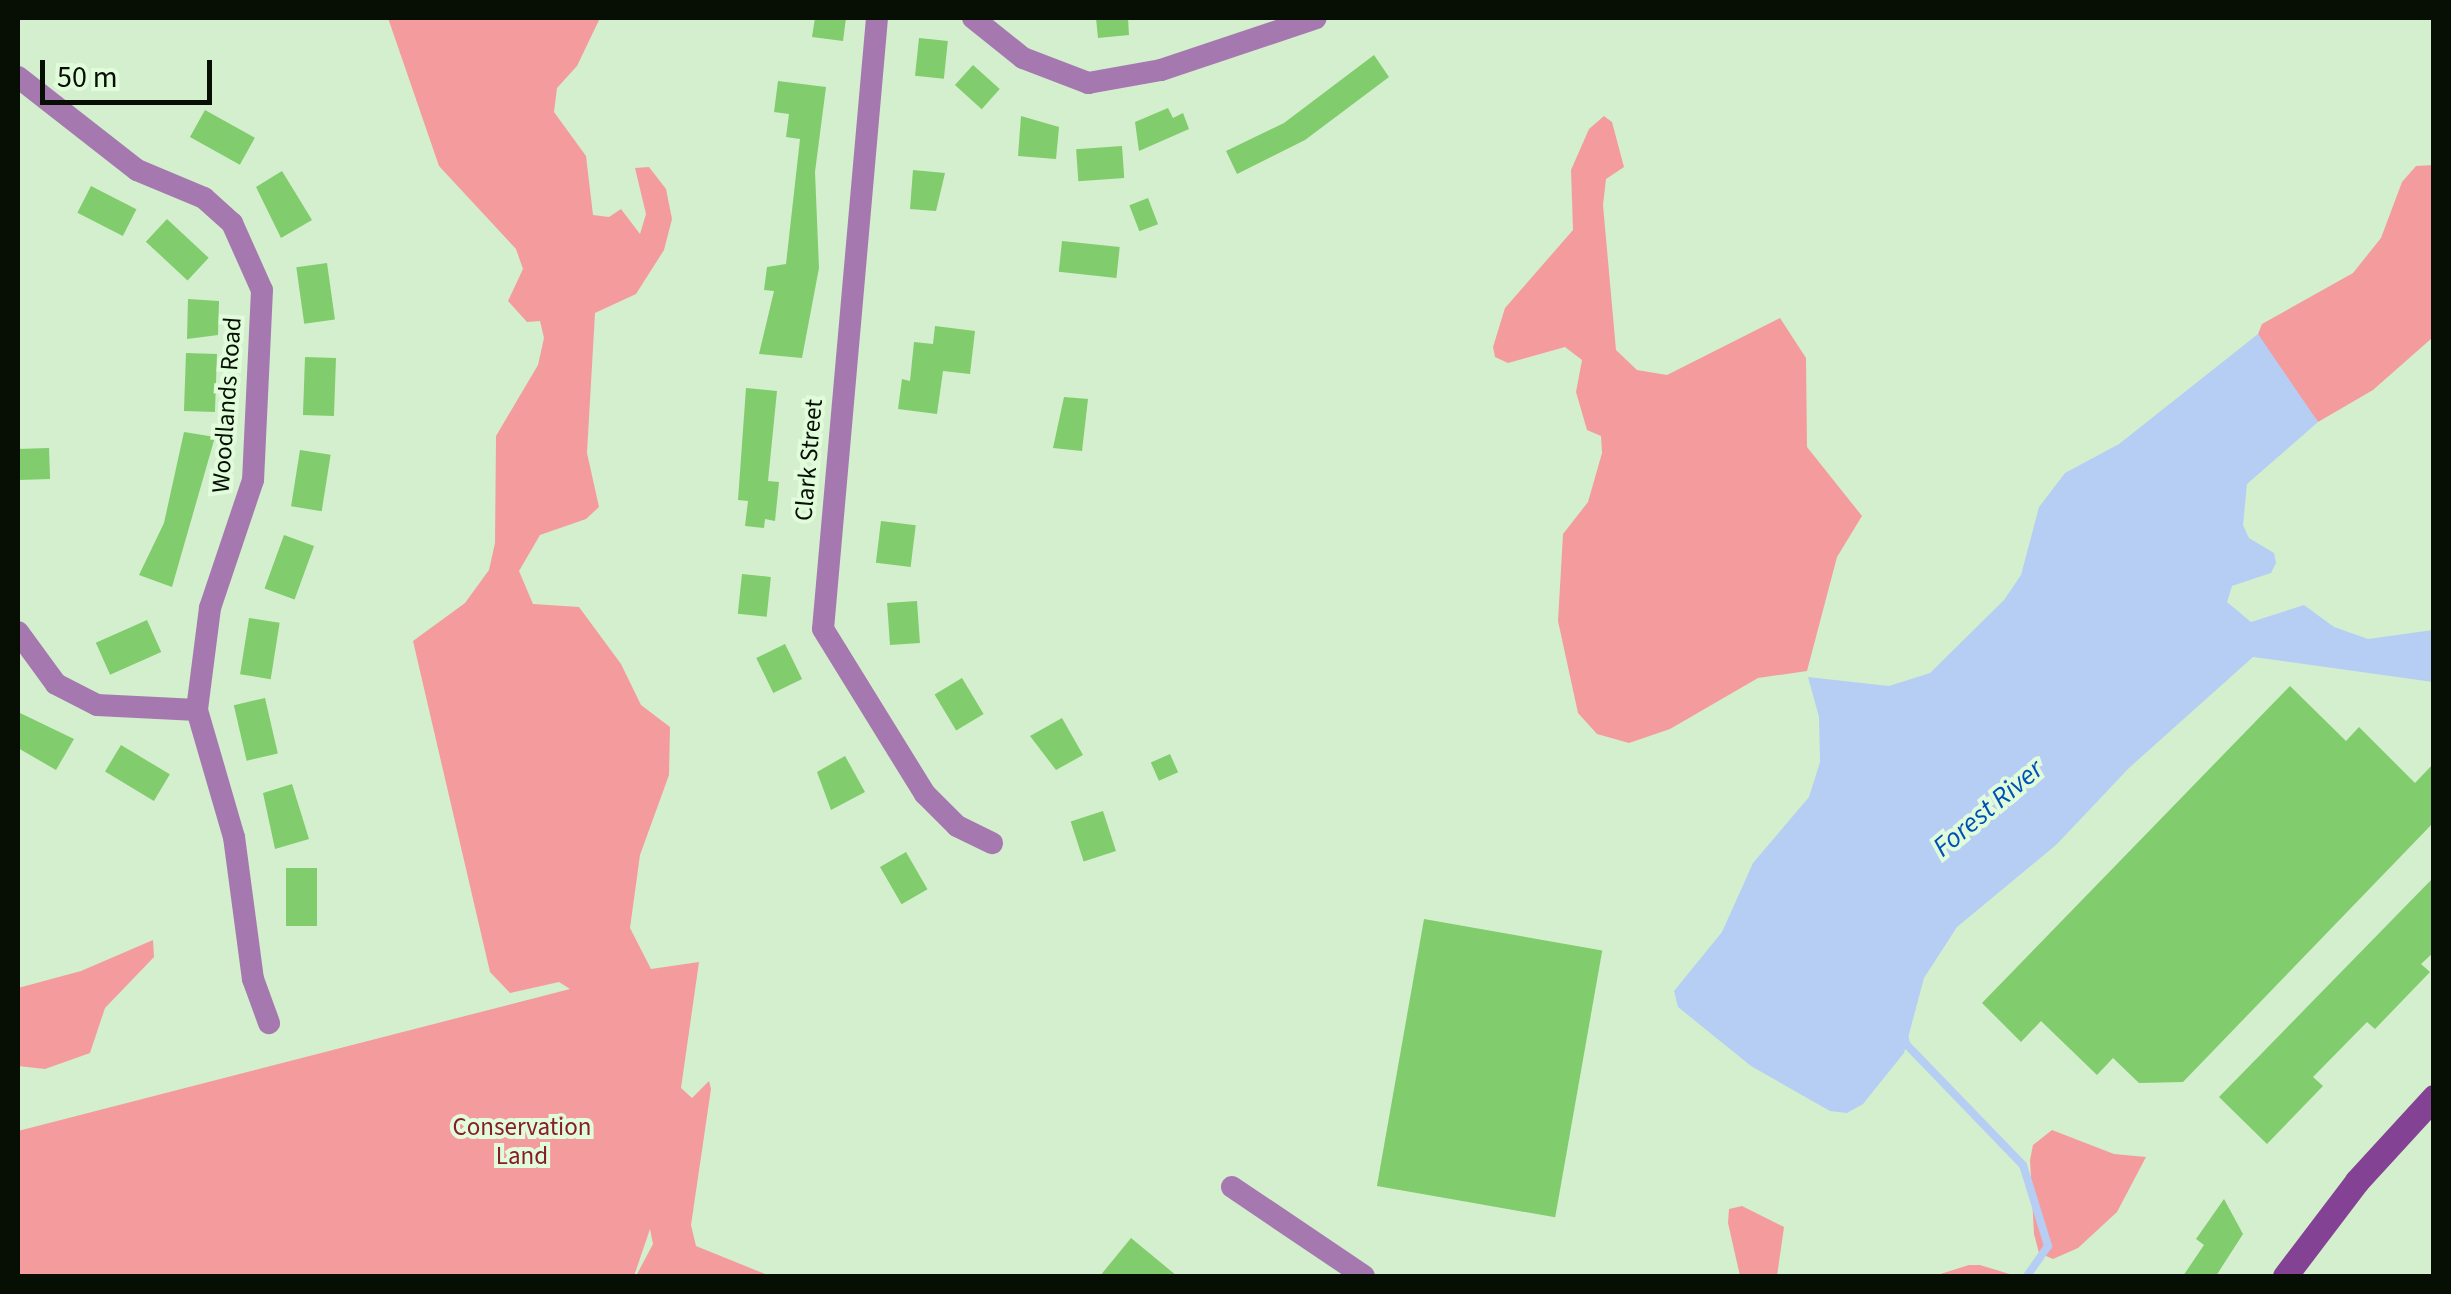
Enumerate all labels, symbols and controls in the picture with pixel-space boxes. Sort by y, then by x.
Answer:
scale bar [45,40,218,102]
text: 50 m [57,56,118,99]
street label: Woodlands Road [206,316,248,494]
street label: Clark Street [789,398,829,522]
water label: Forest River [1926,752,2050,864]
park label: Conservation Land [453,1113,591,1172]

